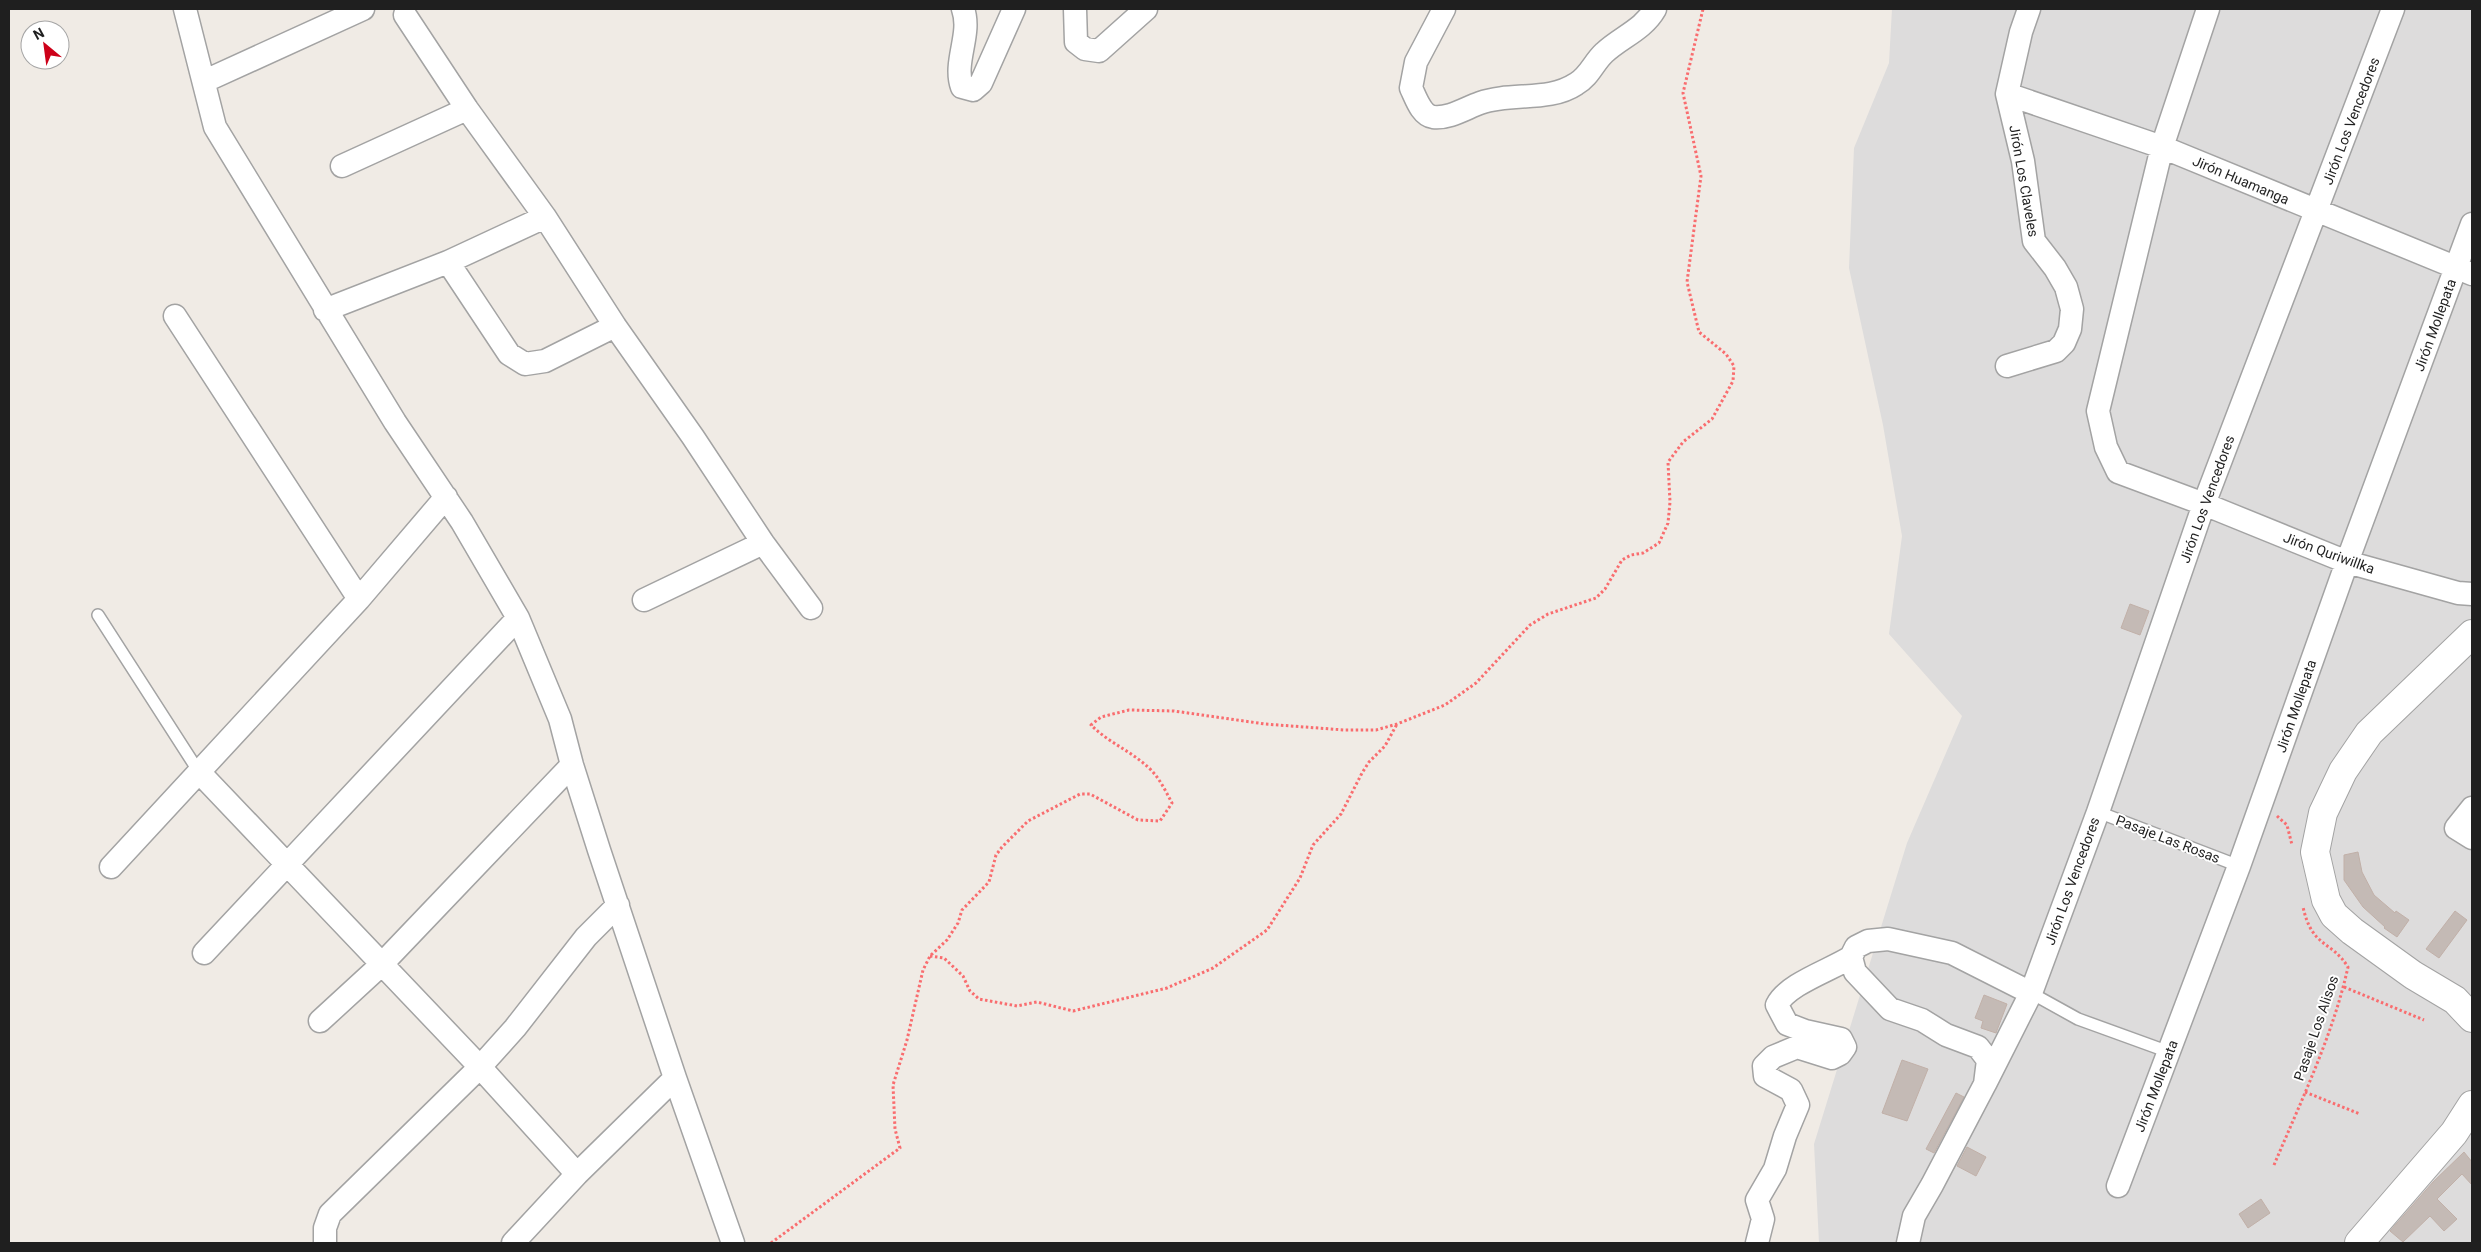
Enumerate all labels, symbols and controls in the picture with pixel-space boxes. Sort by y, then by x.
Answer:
north arrow [20,20,70,70]
text: N [30,24,47,43]
street label: Jirón Los Vencedores [2319,55,2383,187]
street label: Jirón Los Claveles [2006,124,2042,238]
street label: Jirón Huamanga [2190,152,2292,208]
street label: Jirón Mollepata [2411,277,2459,373]
street label: Jirón Los Vencedores [2176,433,2238,565]
street label: Jirón Quriwillka [2281,529,2377,577]
street label: Jirón Mollepata [2273,658,2319,754]
street label: Pasaje Las Rosas [2114,812,2222,866]
street label: Jirón Los Vencedores [2041,815,2103,947]
street label: Pasaje Los Alisos [2291,973,2341,1083]
street label: Jirón Mollepata [2131,1038,2181,1134]

